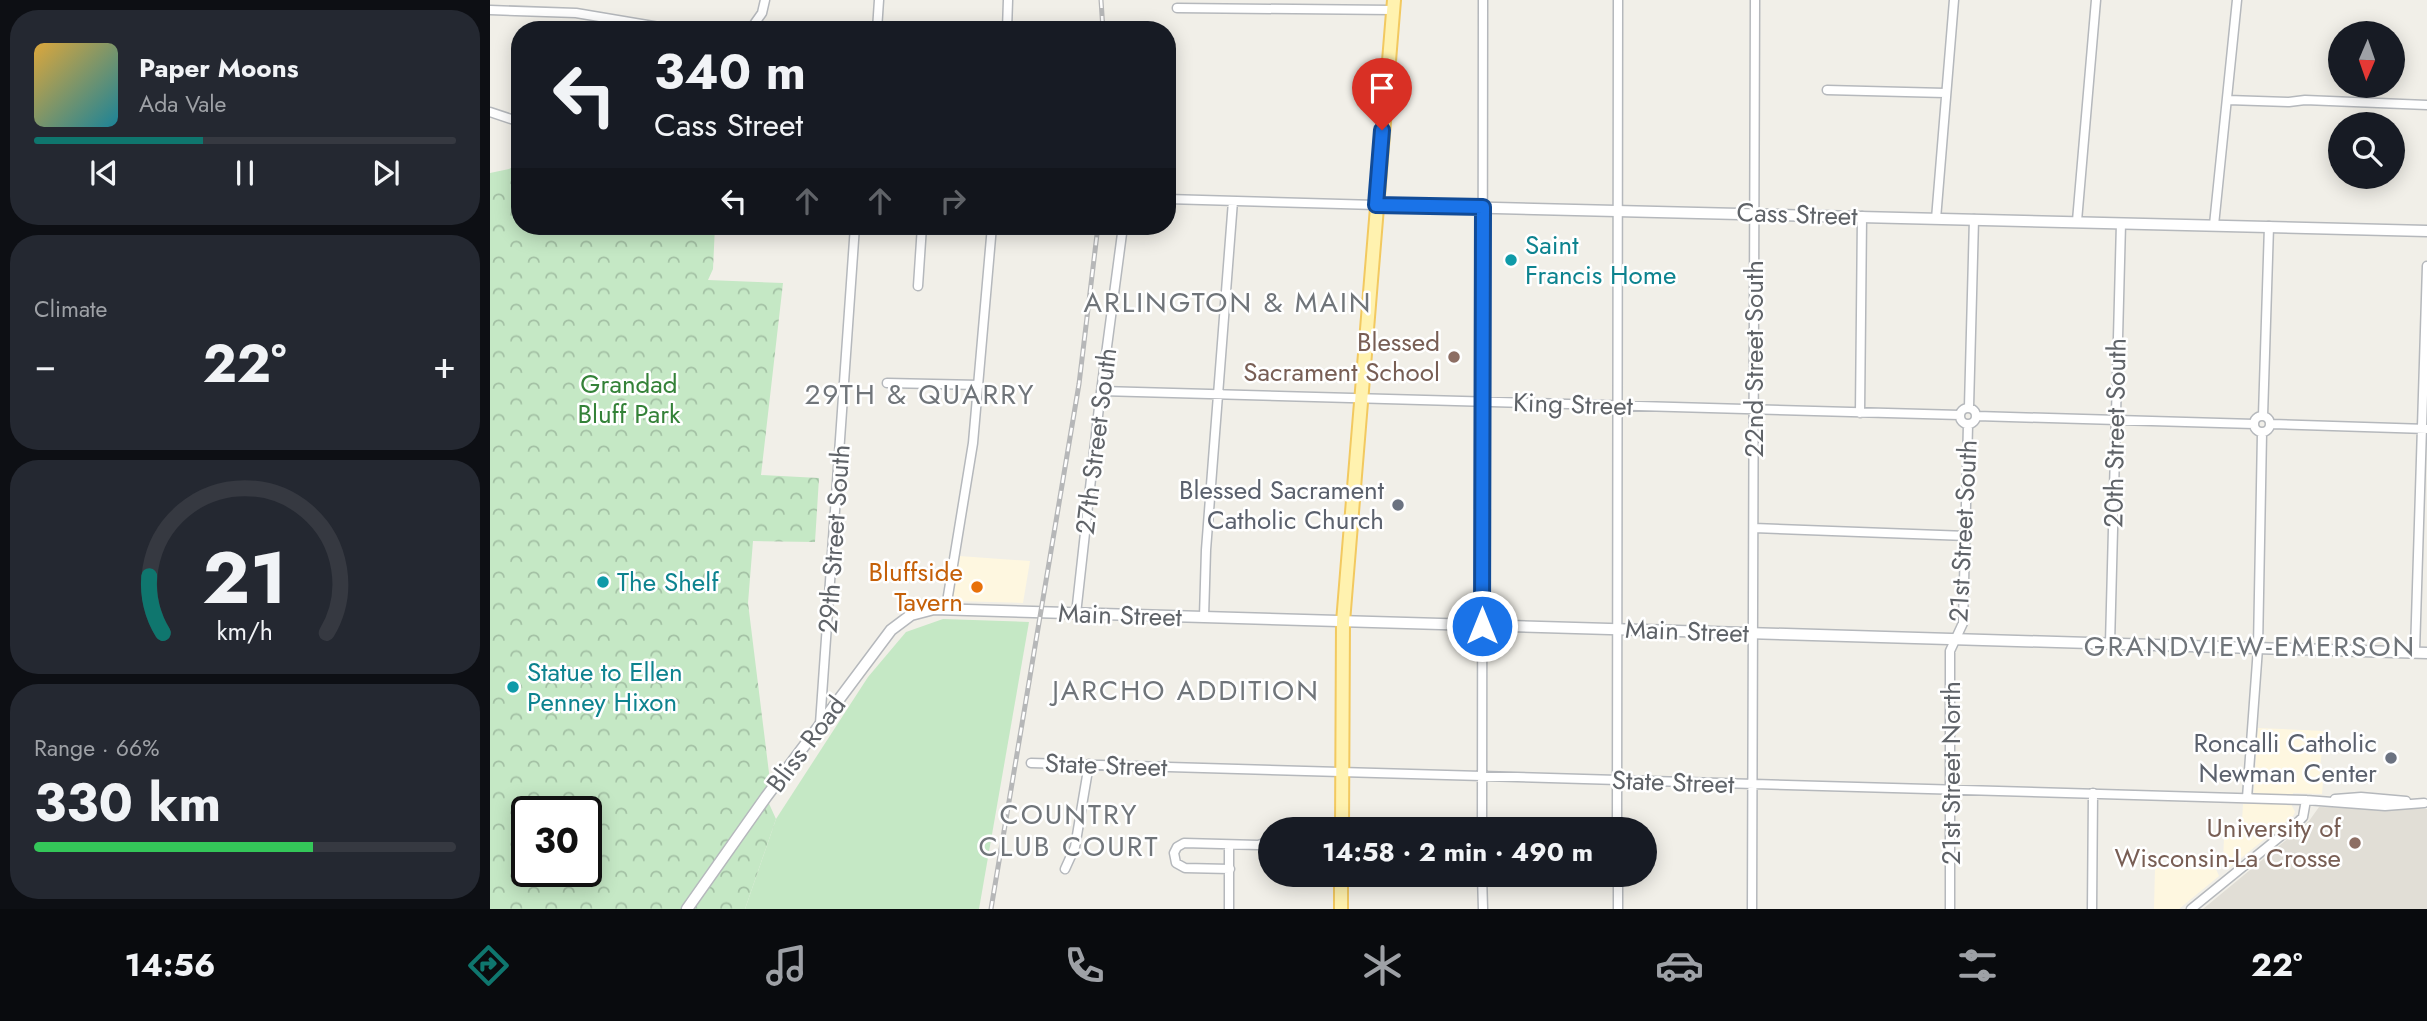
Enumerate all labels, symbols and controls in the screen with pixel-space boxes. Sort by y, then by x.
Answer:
north arrow [2328,21,2404,98]
map controls [2328,21,2405,189]
text: 340 m [654,37,806,107]
text: Paper Moons [139,49,299,87]
icon: left [539,49,630,140]
pin [1352,58,1412,130]
icon: arrive [1363,69,1401,107]
text: Ada Vale [139,87,226,121]
text: Cass Street [654,102,803,148]
button: search [2328,112,2405,189]
icon: previous [85,154,123,192]
icon: pause [226,154,264,192]
icon: next [367,154,405,192]
icon: left [715,182,753,220]
icon: ahead [788,182,826,220]
icon: ahead [861,182,899,220]
icon: right [934,182,972,220]
street label: Cass Street [1736,193,1859,235]
place label: Saint Francis Home [1525,226,1676,294]
marker: Saint Francis Home [1503,252,1519,268]
street label: 22nd Street South [1735,260,1773,458]
district label: ARLINGTON & MAIN [1083,282,1373,323]
text: Climate [34,292,107,326]
place label: Blessed Sacrament School [1243,323,1440,391]
text: 22° [203,326,286,402]
text: − [34,337,56,392]
text: + [433,337,456,392]
street label: 20th Street South [2094,338,2136,528]
street label: 27th Street South [1066,345,1126,537]
marker: Blessed Sacrament School [1446,349,1462,365]
park label: Grandad Bluff Park [577,365,681,433]
district label: 29TH & QUARRY [804,374,1036,415]
street label: King Street [1512,383,1634,425]
street label: 21st Street South [1939,439,1987,623]
street label: 29th Street South [808,443,860,635]
place label: Blessed Sacrament Catholic Church [1179,471,1385,539]
marker: Blessed Sacrament Catholic Church [1390,497,1406,513]
text: 21 [203,525,287,630]
place label: Bluffside Tavern [869,553,963,621]
place label: The Shelf [617,563,719,601]
marker: The Shelf [595,574,611,590]
marker: Bluffside Tavern [969,579,985,595]
position arrow [1445,589,1519,663]
street label: Main Street [1057,594,1183,636]
street label: Main Street [1624,610,1750,652]
text: km/h [217,613,273,649]
district label: GRANDVIEW-EMERSON [2084,626,2416,667]
place label: Statue to Ellen Penney Hixon [527,653,683,721]
district label: JARCHO ADDITION [1048,670,1320,711]
marker: Statue to Ellen Penney Hixon [505,679,521,695]
street label: 21st Street North [1932,681,1970,865]
street label: Bliss Road [757,688,855,800]
place label: Roncalli Catholic Newman Center [2194,724,2377,792]
text: Range · 66% [34,731,159,765]
street label: State Street [1044,744,1169,786]
marker: Roncalli Catholic Newman Center [2383,750,2399,766]
street label: State Street [1611,761,1736,803]
text: 330 km [34,765,221,841]
district label: COUNTRY CLUB COURT [979,794,1159,867]
speed limit sign: 30 [511,796,602,887]
place label: University of Wisconsin-La Crosse [2115,809,2342,877]
text: 14:58 · 2 min · 490 m [1322,833,1593,871]
marker: University of Wisconsin-La Crosse [2347,835,2363,851]
icon: directions [464,941,513,990]
icon: music [762,941,811,990]
icon: phone [1060,941,1109,990]
icon: climate [1358,941,1407,990]
icon: car [1655,941,1704,990]
icon: filters [1953,941,2002,990]
text: 14:56 [124,942,215,988]
text: 22° [2251,942,2303,988]

